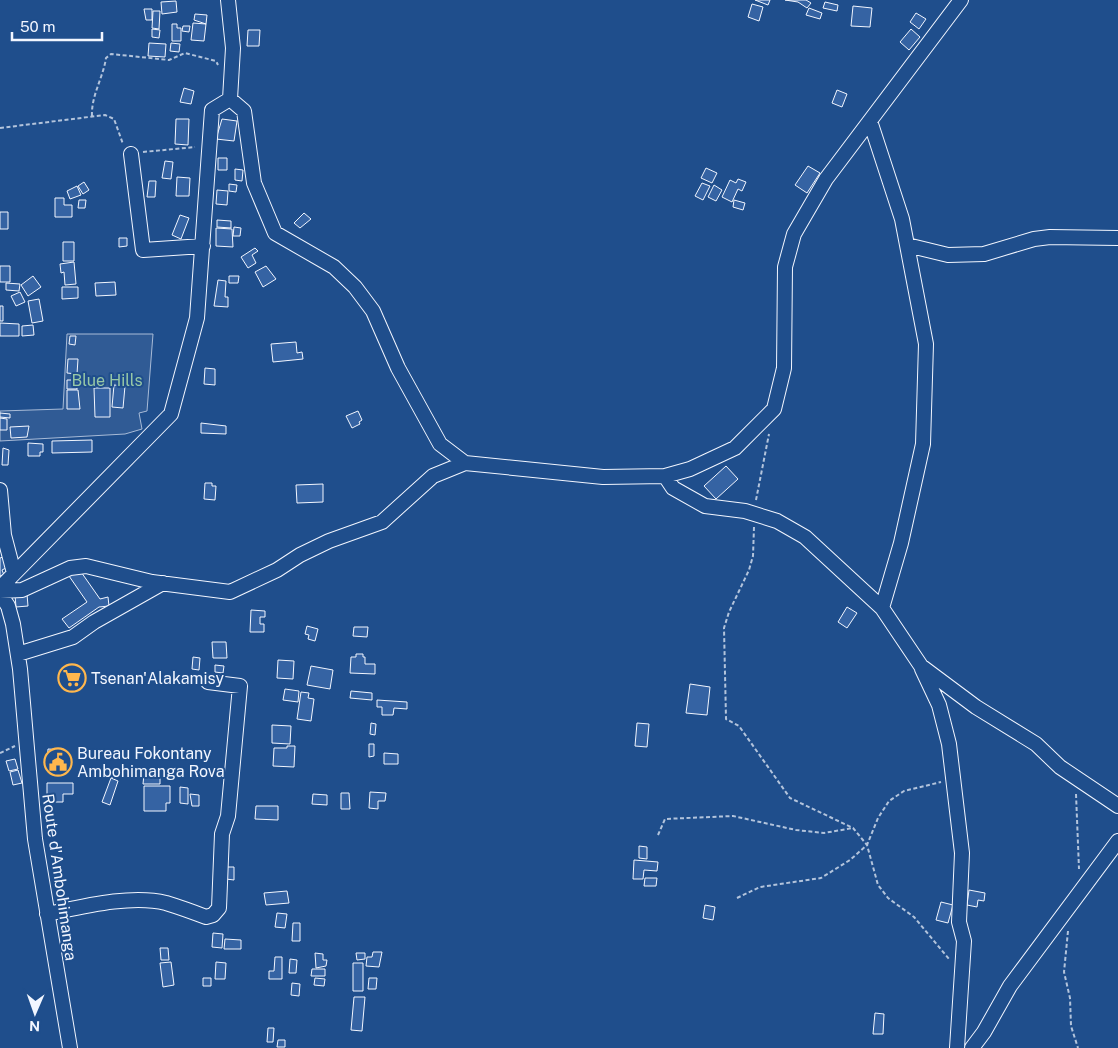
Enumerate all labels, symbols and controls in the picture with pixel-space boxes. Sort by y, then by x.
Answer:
scale bar [12,10,102,42]
text: 50 m [20,18,55,35]
park label: Blue Hills [71,371,143,390]
supermarket icon: Tsenan'Alakamisy [57,663,87,693]
place label: Tsenan'Alakamisy [91,669,224,688]
place label: Bureau Fokontany Ambohimanga Rova [77,744,225,781]
public building icon: Bureau Fokontany Ambohimanga Rova [43,747,73,777]
street label: Route d'Ambohimanga [38,792,81,962]
north arrow [10,988,60,1038]
text: N [29,1018,40,1034]

